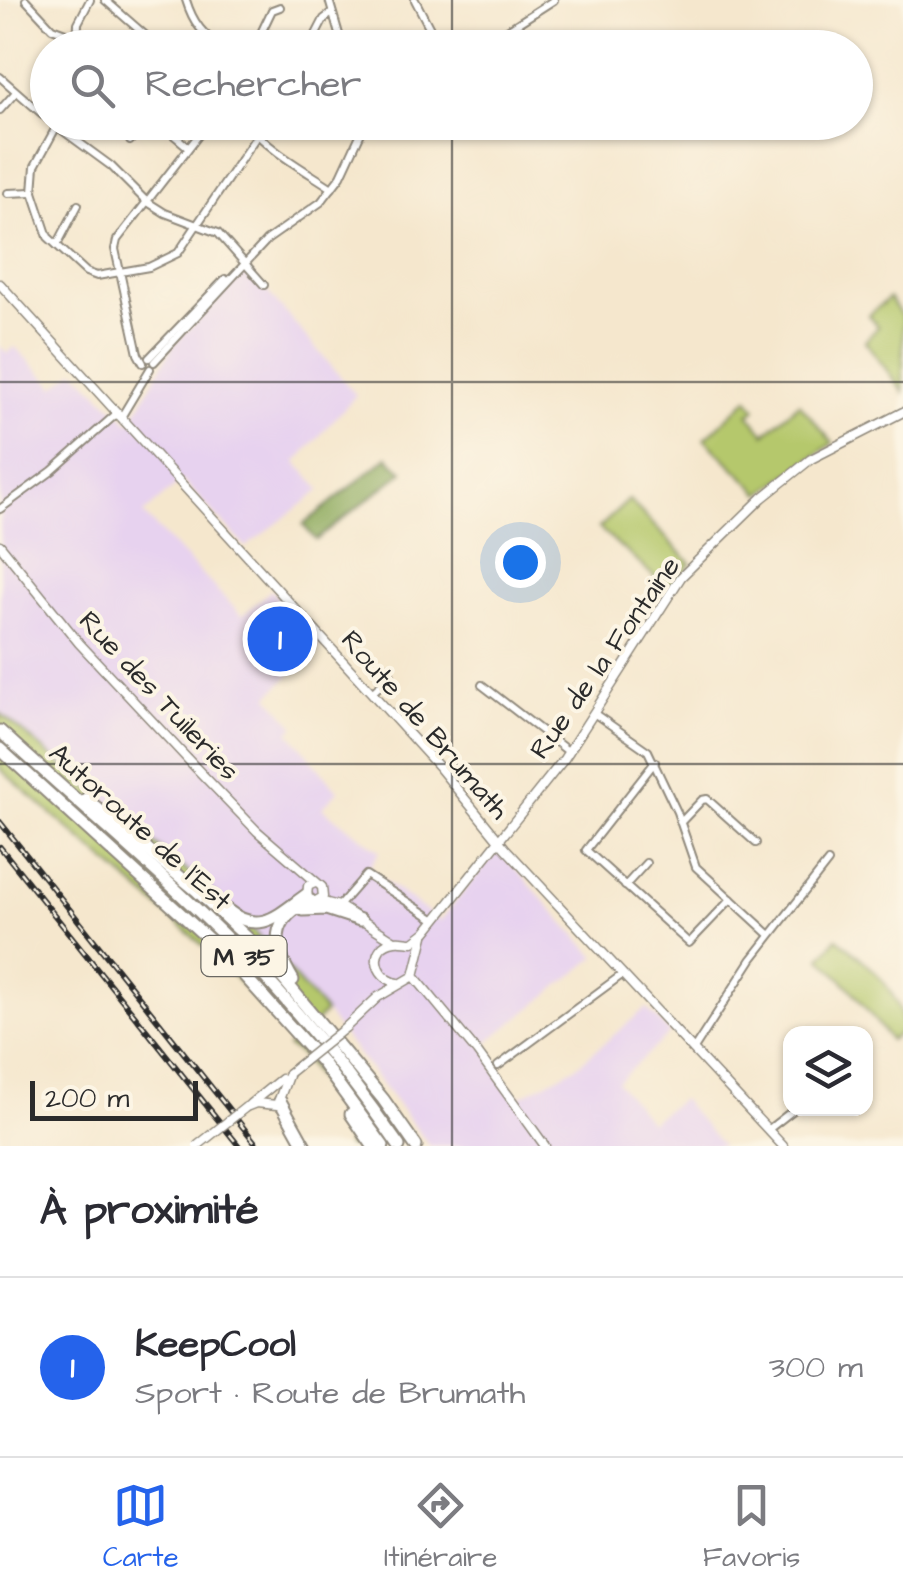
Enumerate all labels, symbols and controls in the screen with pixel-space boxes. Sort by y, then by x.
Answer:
search box [30,30,873,140]
icon: search [65,58,120,113]
text: Rechercher [145,59,361,111]
your location [495,537,546,588]
street label: Rue de la Fontaine [521,549,690,767]
street label: Rue des Tuileries [70,602,248,790]
pin: 1 [248,602,312,676]
street label: Route de Brumath [332,622,518,828]
street label: Autoroute de l’Est [40,734,240,920]
road number: M 35 [202,936,286,976]
map controls [783,1026,873,1116]
button: layers [783,1026,873,1116]
scale bar [30,1076,198,1120]
text: 200 m [45,1079,129,1118]
text: À proximité [40,1182,259,1240]
text: KeepCool [135,1319,296,1371]
text: 1 [70,1345,75,1390]
text: 300 m [769,1345,863,1390]
text: Sport · Route de Brumath [135,1371,525,1416]
tab: Carte [103,1478,179,1577]
tab: Itinéraire [384,1478,497,1577]
tab: Favoris [703,1478,800,1577]

